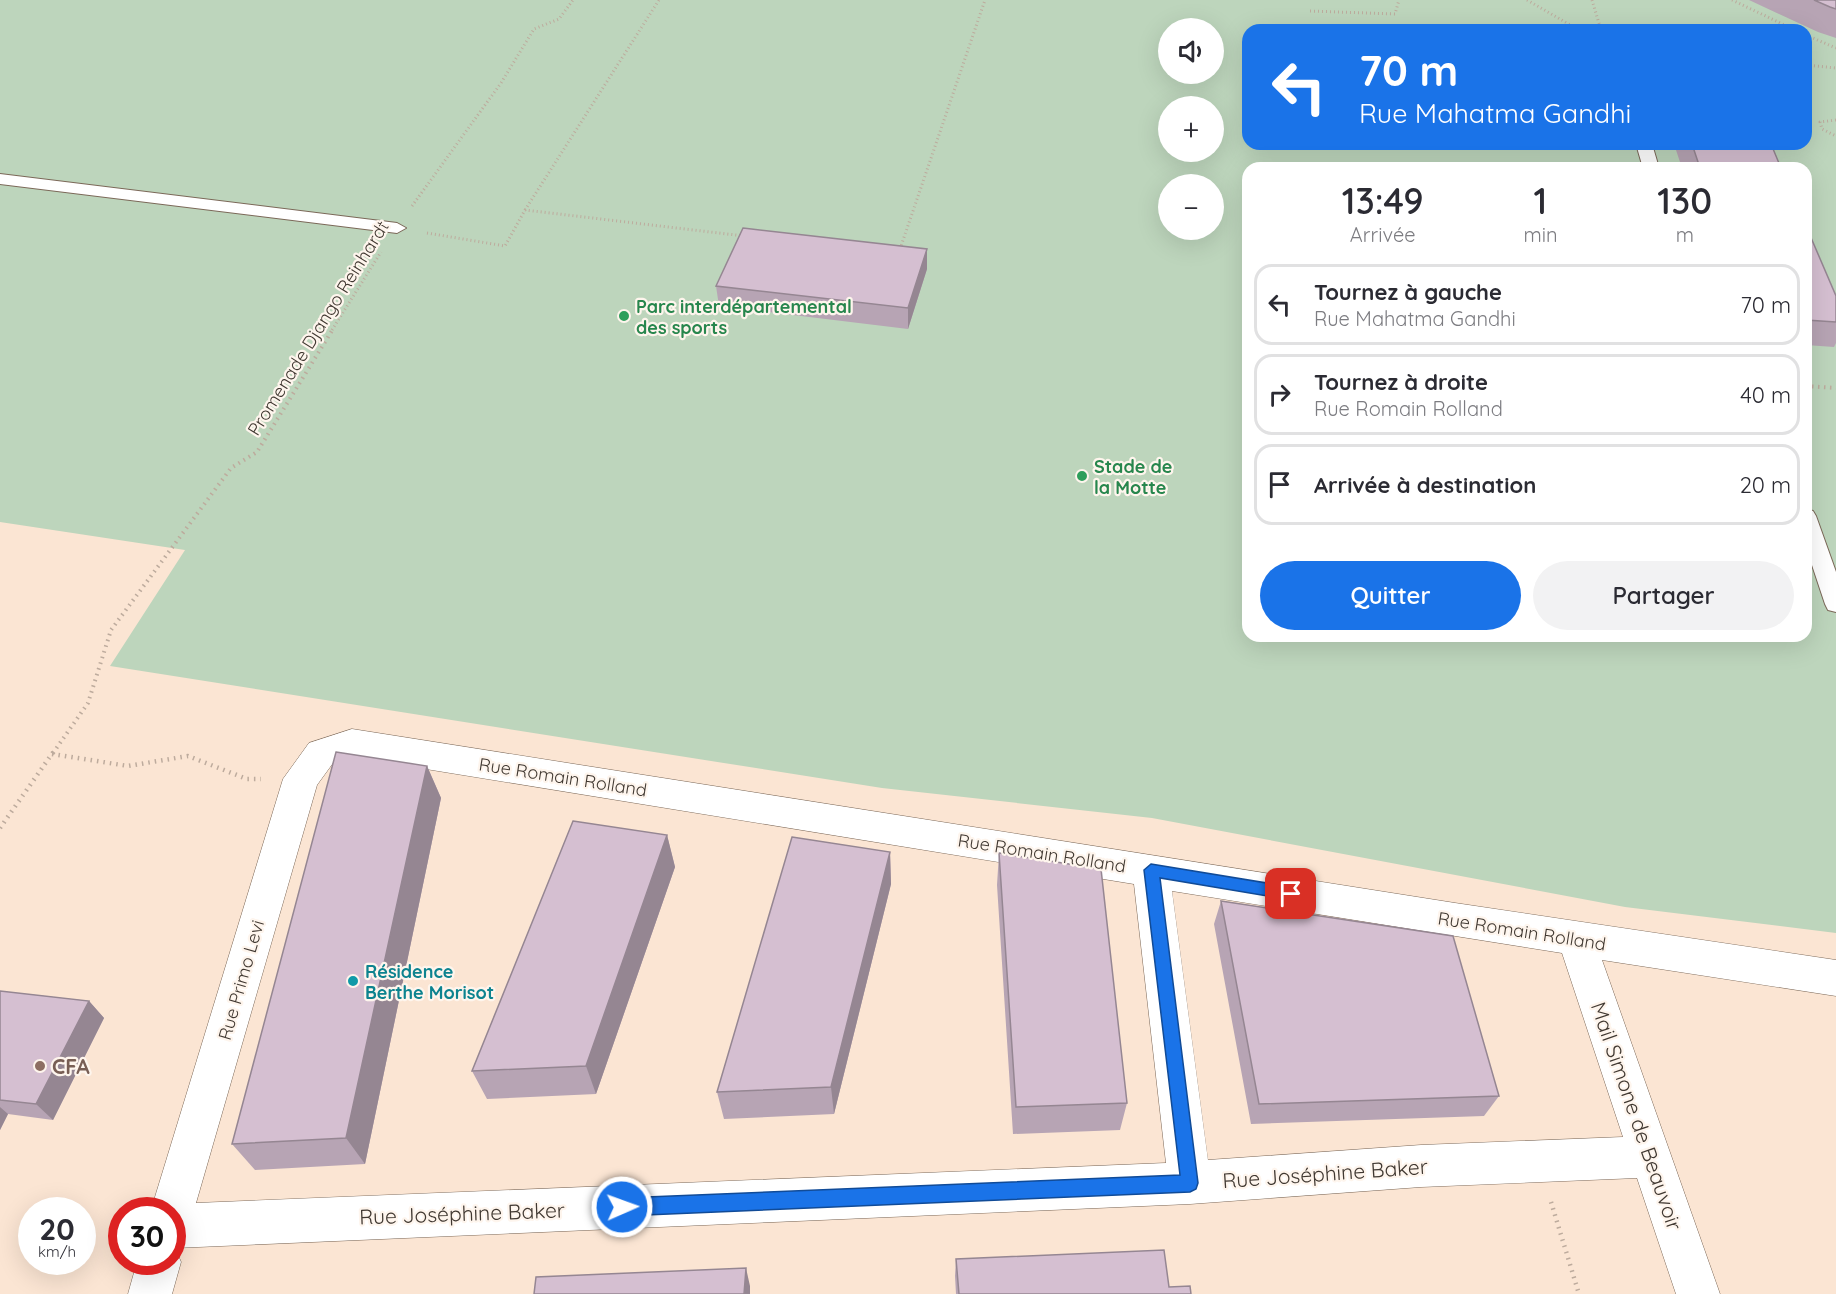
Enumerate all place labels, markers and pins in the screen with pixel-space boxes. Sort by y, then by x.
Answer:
place label: Parc interdépartemental des sports [636,295,852,339]
marker: Parc interdépartemental des sports [617,309,631,323]
place label: Stade de la Motte [1094,455,1172,499]
marker: Stade de la Motte [1075,469,1089,483]
pin [1265,868,1316,919]
place label: Résidence Berthe Morisot [365,960,494,1004]
marker: Résidence Berthe Morisot [346,974,360,988]
place label: CFA [52,1053,90,1079]
marker: CFA [33,1059,47,1073]

